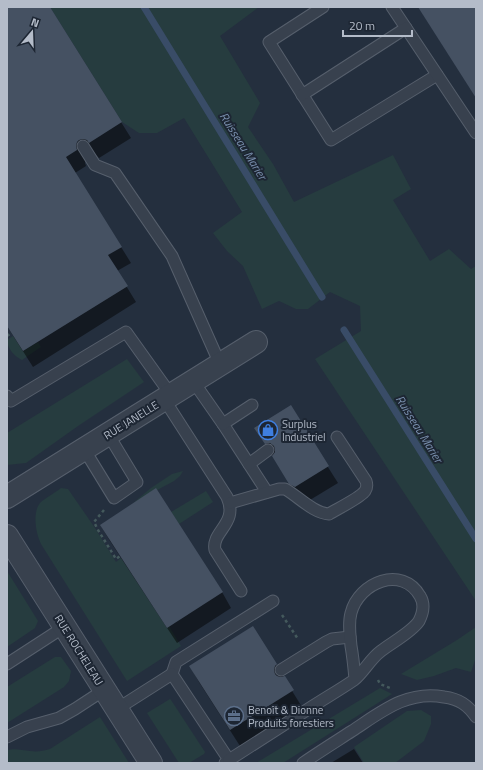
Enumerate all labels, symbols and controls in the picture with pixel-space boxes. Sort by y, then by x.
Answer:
north arrow [12,12,52,52]
scale bar [343,12,412,38]
text: N [29,14,41,31]
text: 20 m [349,16,375,35]
water label: Ruisseau Marier [215,108,273,185]
water label: Ruisseau Marier [391,391,449,468]
street label: RUE JANELLE [100,397,162,443]
place label: Surplus Industriel [282,416,326,445]
shop icon: Surplus Industriel [257,419,279,441]
street label: RUE ROCHELEAU [51,611,107,689]
place label: Benoît & Dionne Produits forestiers [248,702,334,731]
office icon: Benoît & Dionne Produits forestiers [223,705,245,727]

